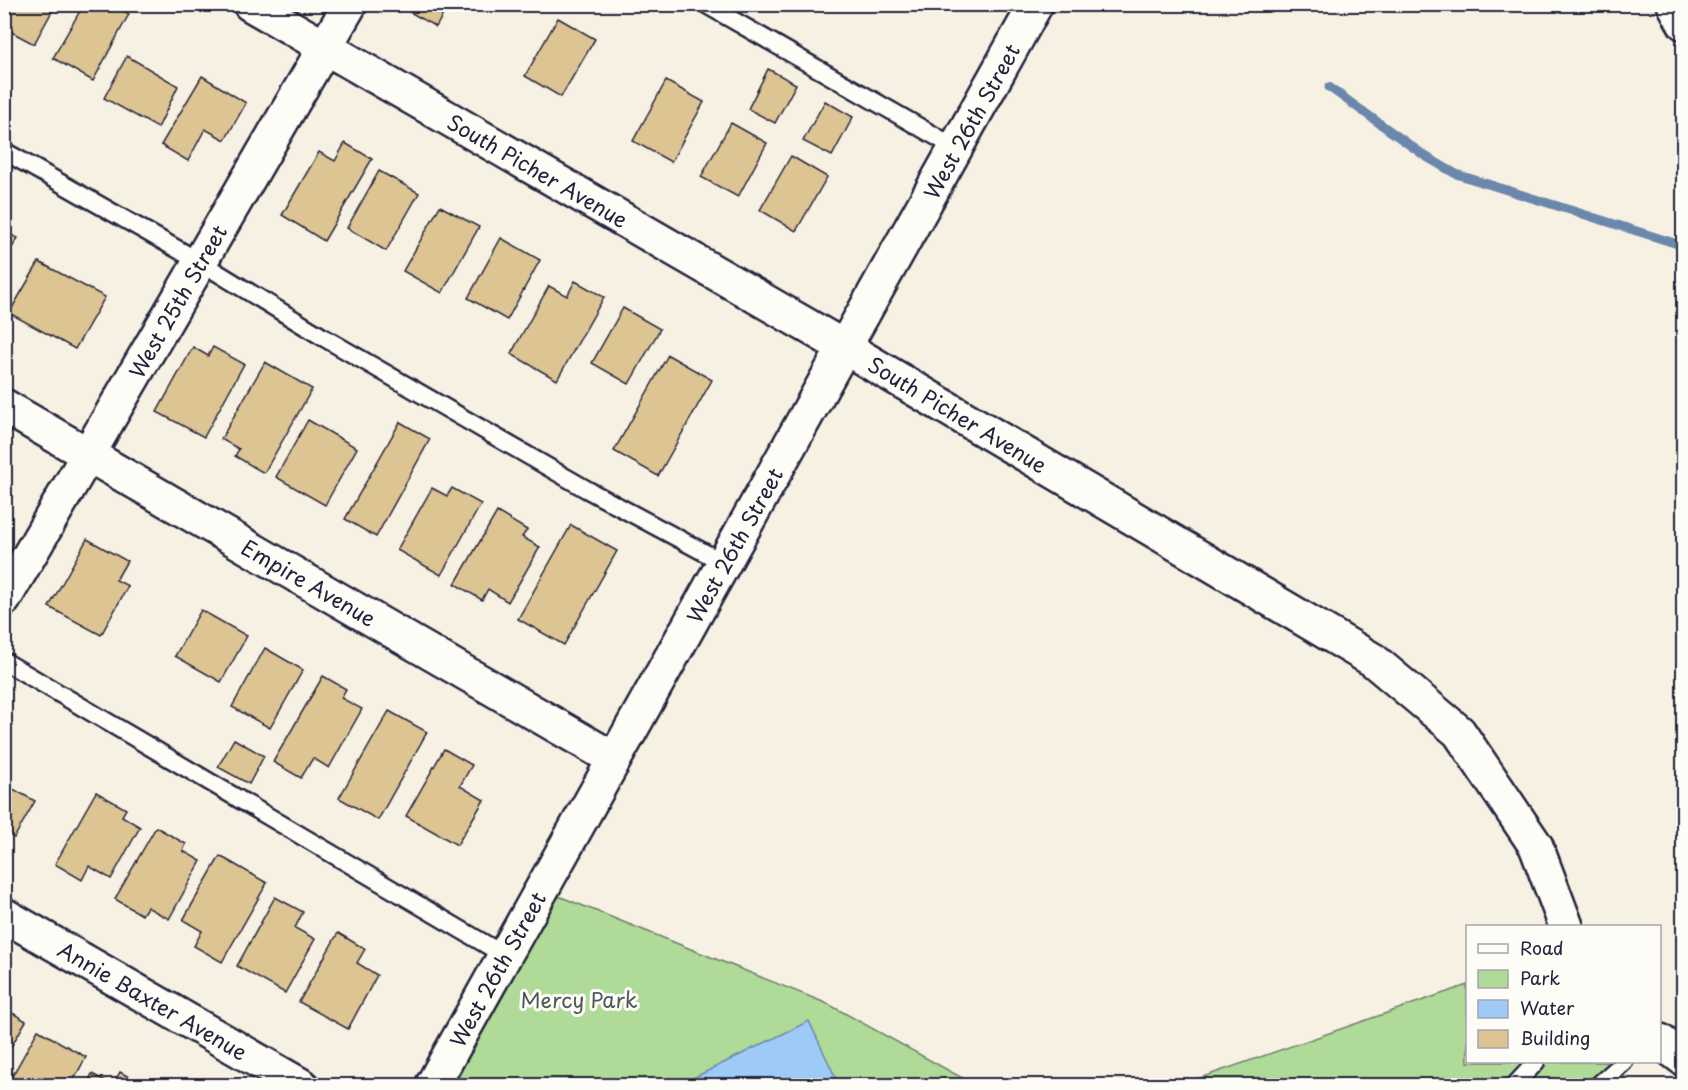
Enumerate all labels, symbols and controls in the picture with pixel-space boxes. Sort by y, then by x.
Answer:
street label: West 26th Street [915,37,1027,205]
street label: South Picher Avenue [442,105,634,235]
street label: West 25th Street [120,218,234,384]
street label: South Picher Avenue [862,348,1054,480]
street label: West 26th Street [678,461,790,629]
street label: Empire Avenue [236,531,382,633]
street label: West 26th Street [441,885,553,1053]
legend [1466,925,1661,1063]
street label: Annie Baxter Avenue [52,933,254,1067]
text: Road [1520,934,1564,961]
text: Park [1520,964,1560,991]
park label: Mercy Park [520,983,638,1015]
text: Water [1520,994,1575,1021]
text: Building [1520,1024,1590,1051]

